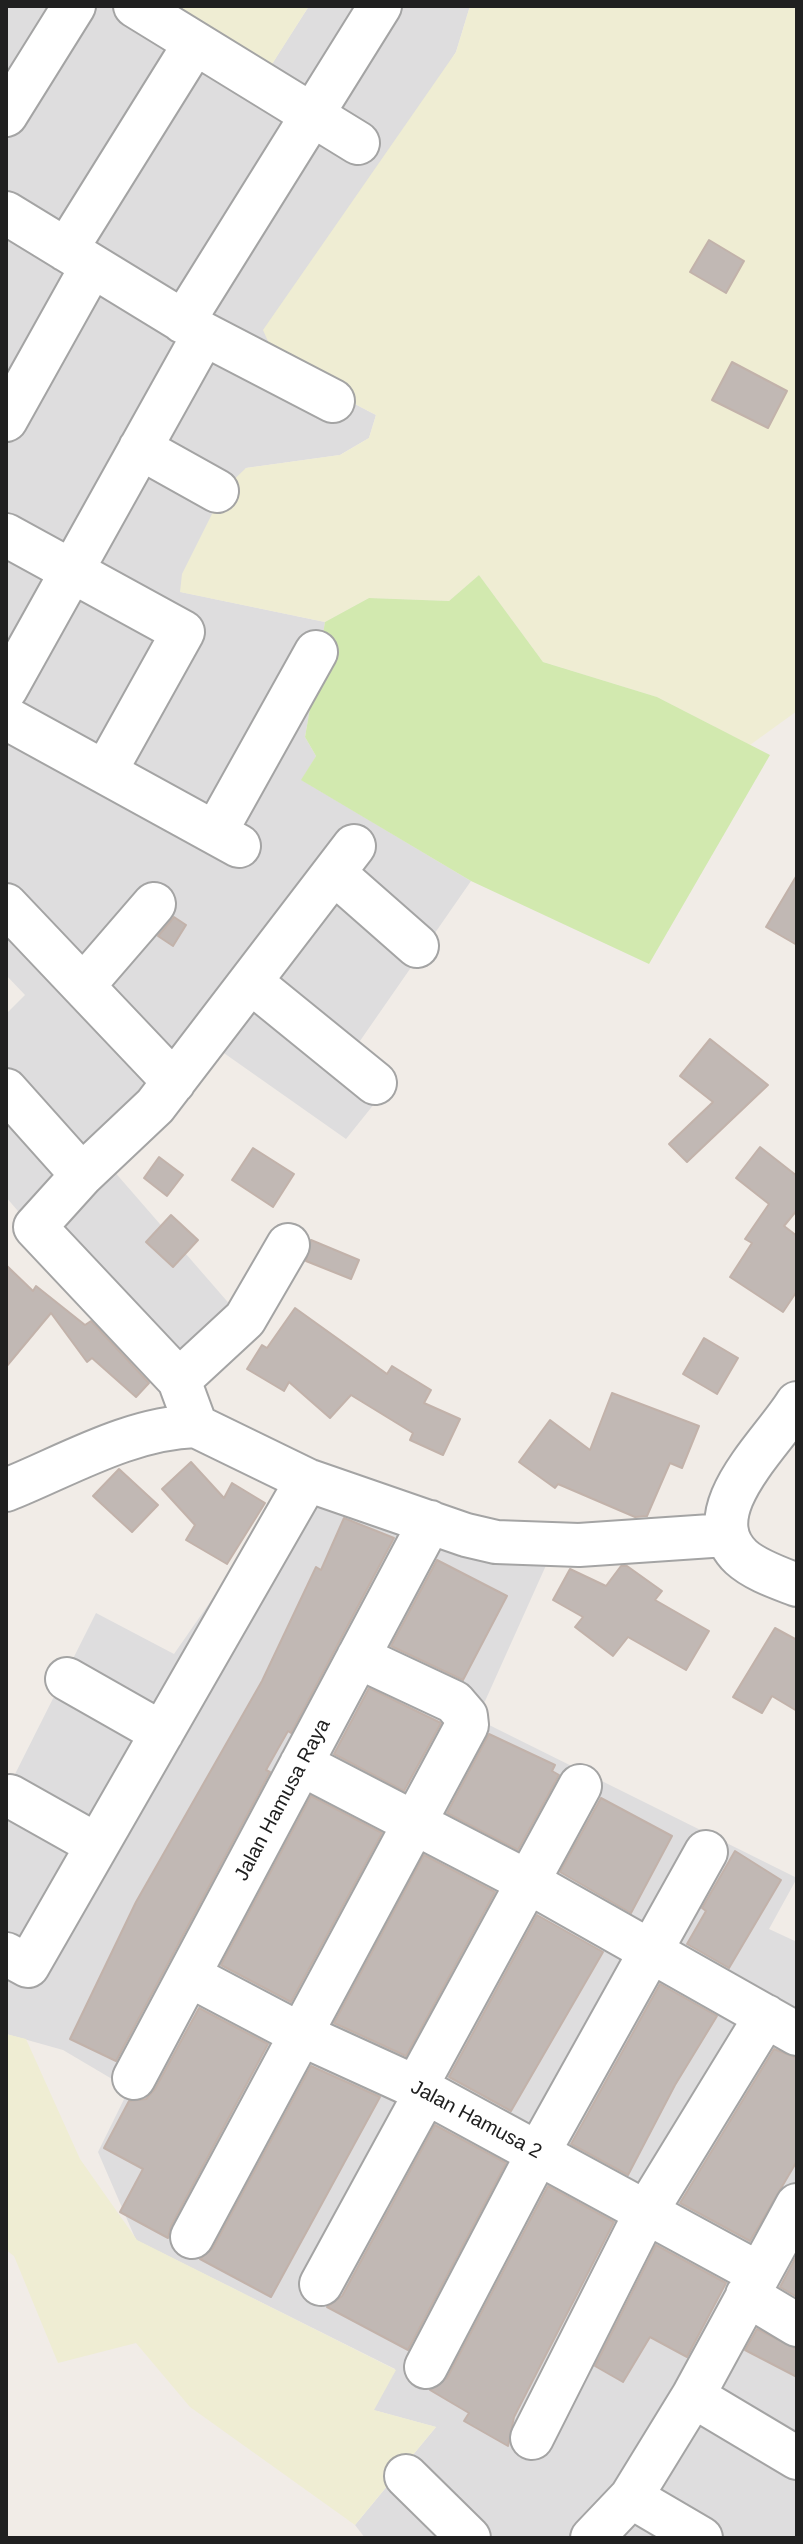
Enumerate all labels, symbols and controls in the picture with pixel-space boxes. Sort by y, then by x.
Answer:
street label: Jalan Hamusa Raya [230,1715,336,1885]
street label: Jalan Hamusa 2 [407,2075,545,2165]

